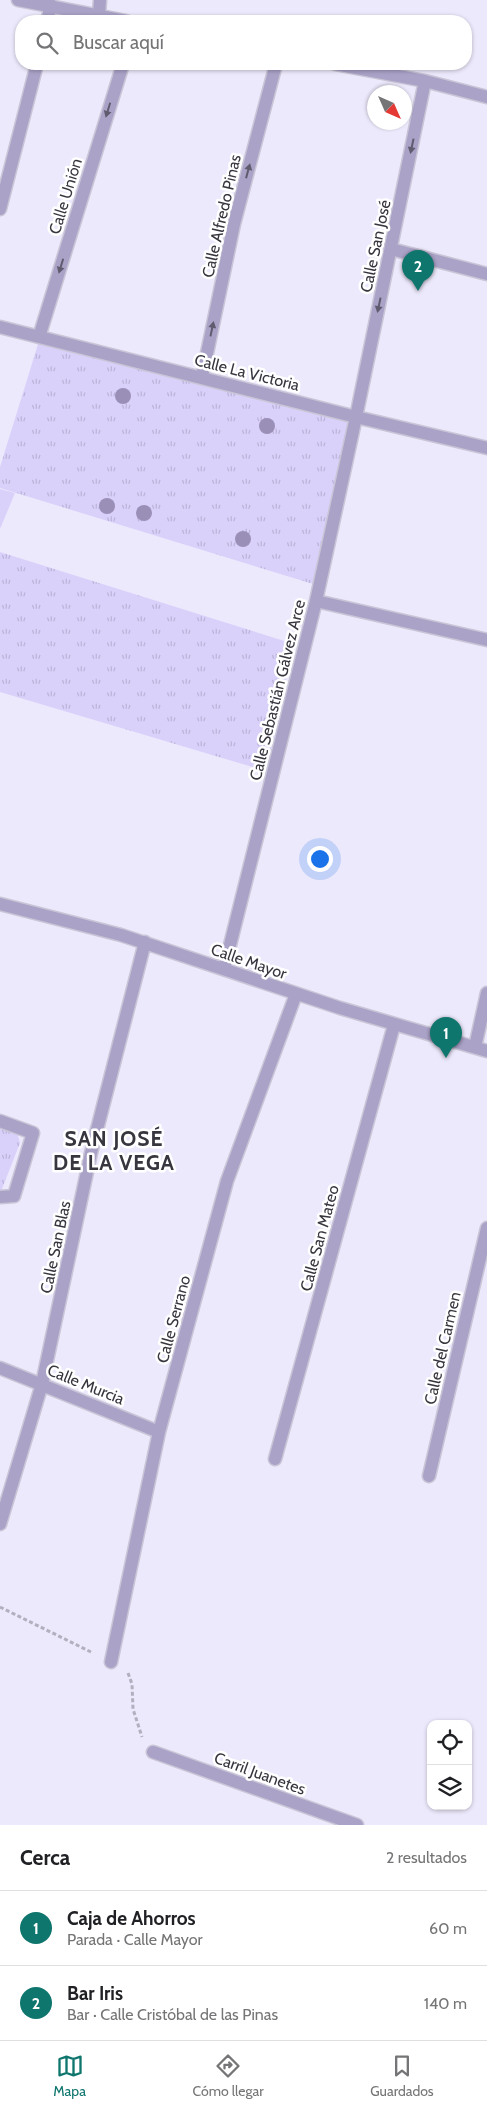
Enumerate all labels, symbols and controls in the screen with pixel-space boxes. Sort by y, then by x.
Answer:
search box [15,15,472,70]
icon: search [33,29,61,57]
text: Buscar aquí [73,31,164,54]
north arrow [367,85,412,130]
one-way arrow [104,103,112,118]
one-way arrow [408,139,416,154]
street label: Calle Alfredo Pinas [198,152,245,279]
street label: Calle Unión [45,156,86,236]
one-way arrow [244,164,252,179]
street label: Calle San José [356,198,395,294]
pin: 2 [402,250,434,291]
one-way arrow [56,258,64,273]
one-way arrow [375,298,383,313]
one-way arrow [208,322,216,337]
street label: Calle La Victoria [192,350,302,395]
street label: Calle Sebastián Gálvez Arce [246,598,309,783]
your location [307,846,333,872]
street label: Calle Mayor [208,940,290,984]
pin: 1 [430,1017,462,1058]
district label: SAN JOSÉ DE LA VEGA [53,1126,175,1175]
street label: Calle San Mateo [296,1183,343,1293]
street label: Calle San Blas [36,1199,75,1295]
street label: Calle Serrano [153,1273,194,1365]
street label: Calle del Carmen [420,1290,465,1406]
street label: Calle Murcia [45,1360,127,1409]
map controls [427,1720,472,1810]
button: locate [427,1720,472,1765]
street label: Carril Juanetes [212,1748,308,1799]
button: layers [427,1765,472,1810]
text: Cerca [20,1845,70,1870]
text: 2 resultados [386,1848,467,1867]
text: Caja de Ahorros [67,1907,196,1930]
text: 1 [33,1919,39,1938]
text: 60 m [429,1919,467,1938]
text: Parada · Calle Mayor [67,1930,203,1949]
text: Bar Iris [67,1982,123,2005]
text: 2 [32,1994,40,2013]
text: 140 m [424,1994,467,2013]
text: Bar · Calle Cristóbal de las Pinas [67,2005,278,2024]
tab: Mapa [53,2052,86,2100]
tab: Cómo llegar [193,2052,264,2100]
tab: Guardados [370,2052,434,2100]

